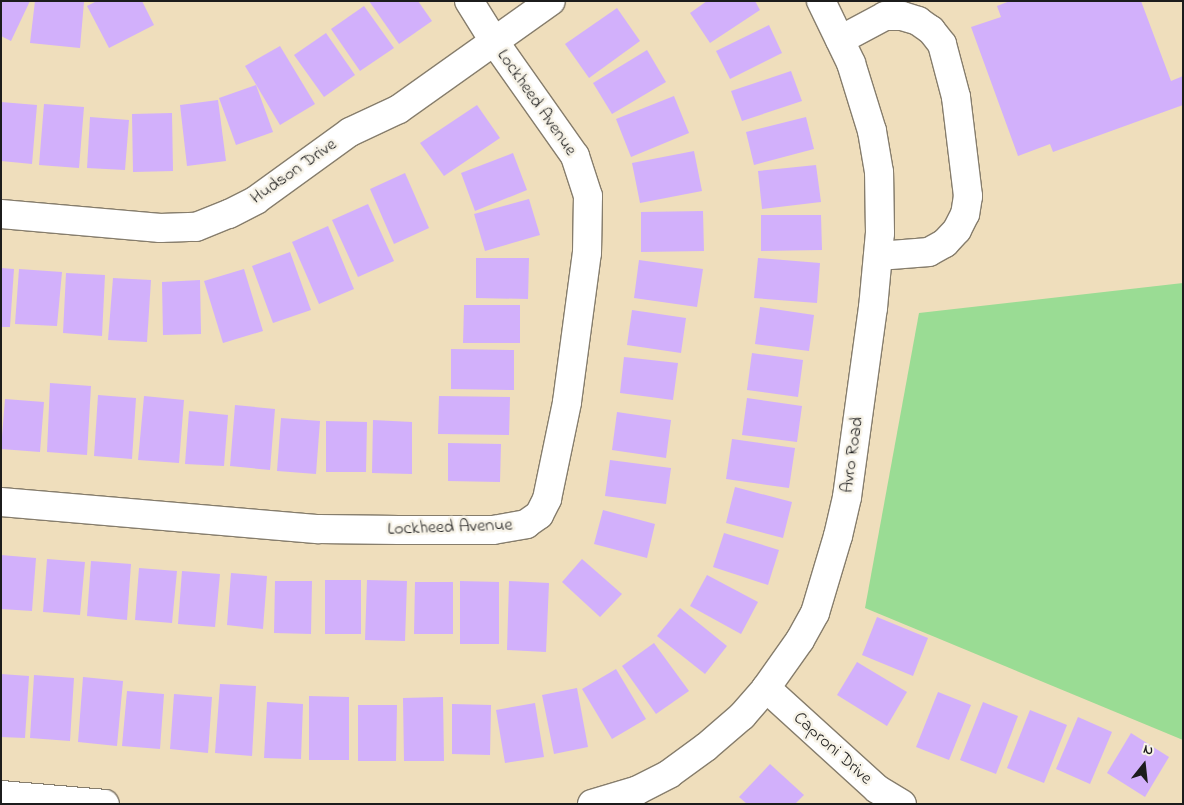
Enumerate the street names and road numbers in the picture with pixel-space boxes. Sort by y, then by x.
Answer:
street label: Lockheed Avenue [491,46,581,160]
street label: Hudson Drive [247,134,341,210]
street label: Avro Road [837,416,869,494]
street label: Lockheed Avenue [387,515,513,541]
street label: Caproni Drive [788,708,876,790]

